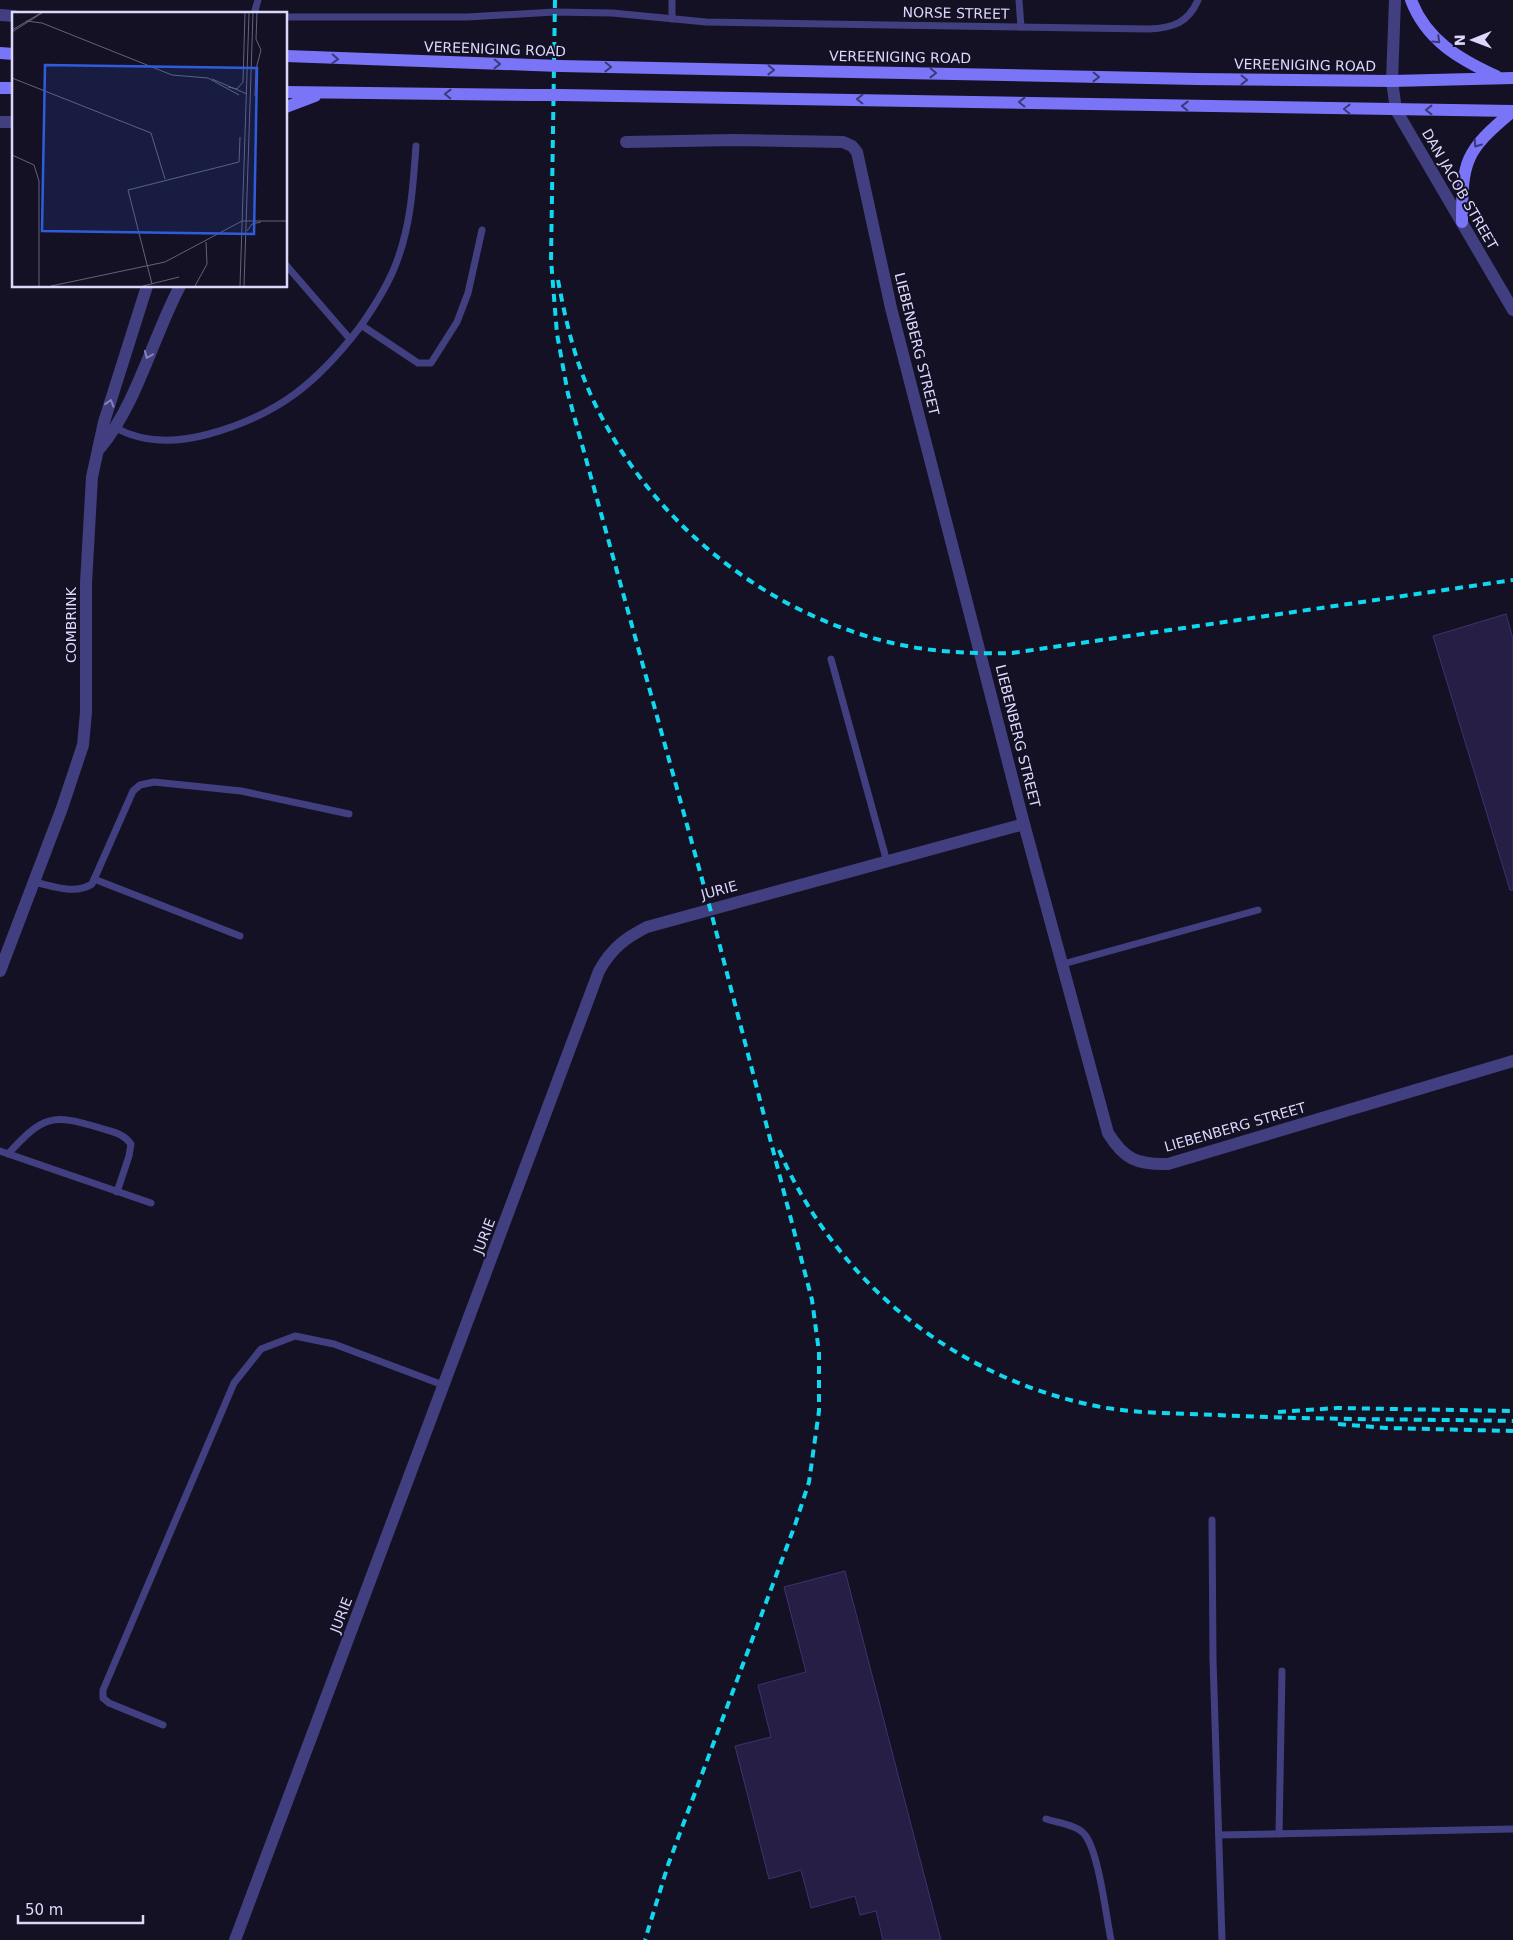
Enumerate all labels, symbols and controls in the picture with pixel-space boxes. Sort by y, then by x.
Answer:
street label: NORSE STREET [902,4,1010,22]
inset map [12,12,288,288]
north arrow [1448,15,1498,65]
one-way arrow [1432,34,1441,43]
text: N [1452,34,1468,46]
street label: VEREENIGING ROAD [424,39,566,59]
street label: VEREENIGING ROAD [829,48,971,66]
one-way arrow [331,53,339,64]
street label: VEREENIGING ROAD [1234,56,1376,74]
one-way arrow [494,59,502,70]
one-way arrow [605,62,613,72]
one-way arrow [768,65,775,75]
one-way arrow [930,68,938,78]
one-way arrow [1092,71,1100,82]
one-way arrow [1241,74,1249,85]
one-way arrow [444,89,452,99]
one-way arrow [856,94,864,104]
one-way arrow [1018,97,1026,107]
one-way arrow [1181,100,1189,111]
one-way arrow [1343,104,1351,114]
one-way arrow [1425,105,1433,115]
street label: DAN JACOB STREET [1419,126,1501,252]
one-way arrow [1474,139,1483,148]
street label: LIEBENBERG STREET [892,271,943,417]
one-way arrow [143,350,154,359]
one-way arrow [105,399,115,407]
street label: COMBRINK [63,586,79,663]
street label: LIEBENBERG STREET [993,663,1044,809]
street label: JURIE [698,877,739,903]
street label: LIEBENBERG STREET [1162,1099,1308,1155]
street label: JURIE [470,1216,498,1257]
street label: JURIE [327,1595,355,1636]
scale bar [18,1892,142,1924]
text: 50 m [25,1901,63,1919]

